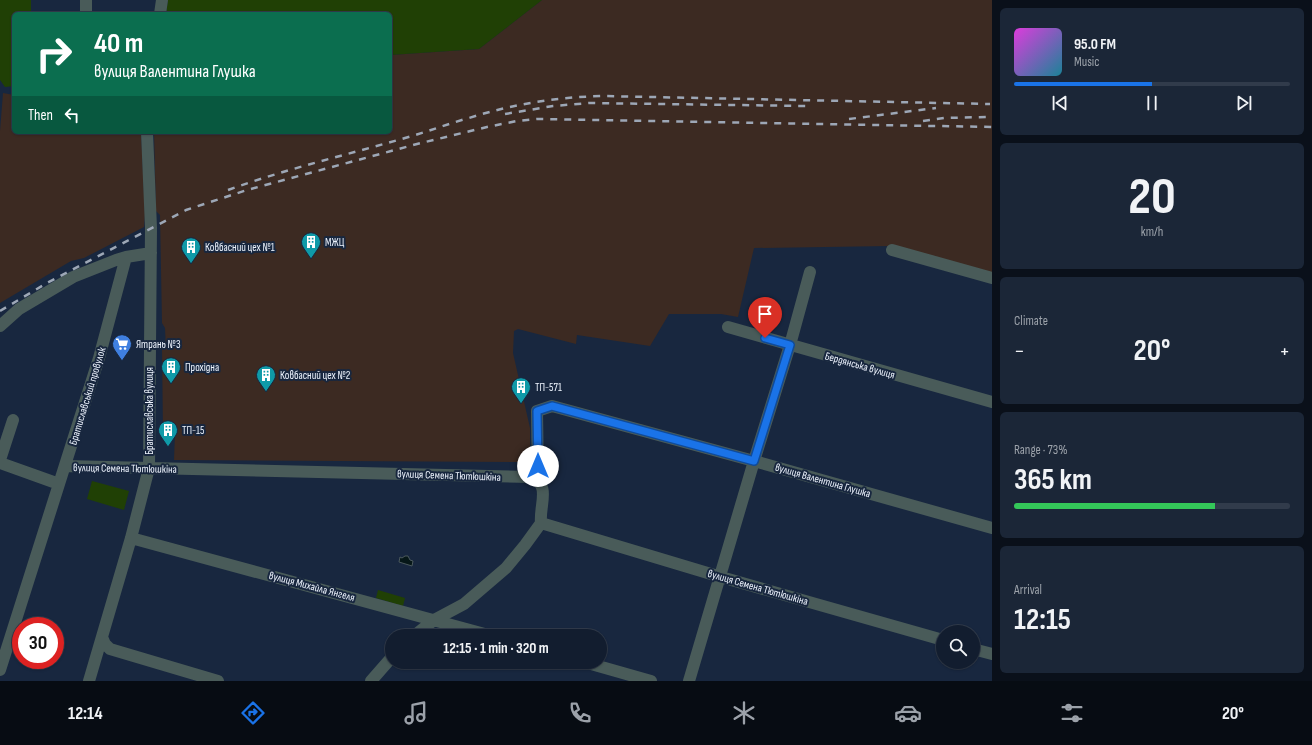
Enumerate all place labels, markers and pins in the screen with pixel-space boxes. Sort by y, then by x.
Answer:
building icon: МЖЦ [300,231,322,259]
building icon: Ковбасний цех №1 [180,236,202,264]
place label: МЖЦ [325,236,345,249]
place label: Ковбасний цех №1 [205,241,275,254]
pin [748,297,782,338]
supermarket icon: Ятрань №3 [111,333,133,361]
place label: Ятрань №3 [136,338,181,351]
building icon: Прохідна [160,356,182,384]
place label: Прохідна [185,361,219,374]
building icon: Ковбасний цех №2 [255,364,277,392]
place label: Ковбасний цех №2 [280,369,351,382]
building icon: ТП-571 [510,376,532,404]
place label: ТП-571 [535,381,562,394]
building icon: ТП-15 [157,419,179,447]
place label: ТП-15 [182,424,204,437]

